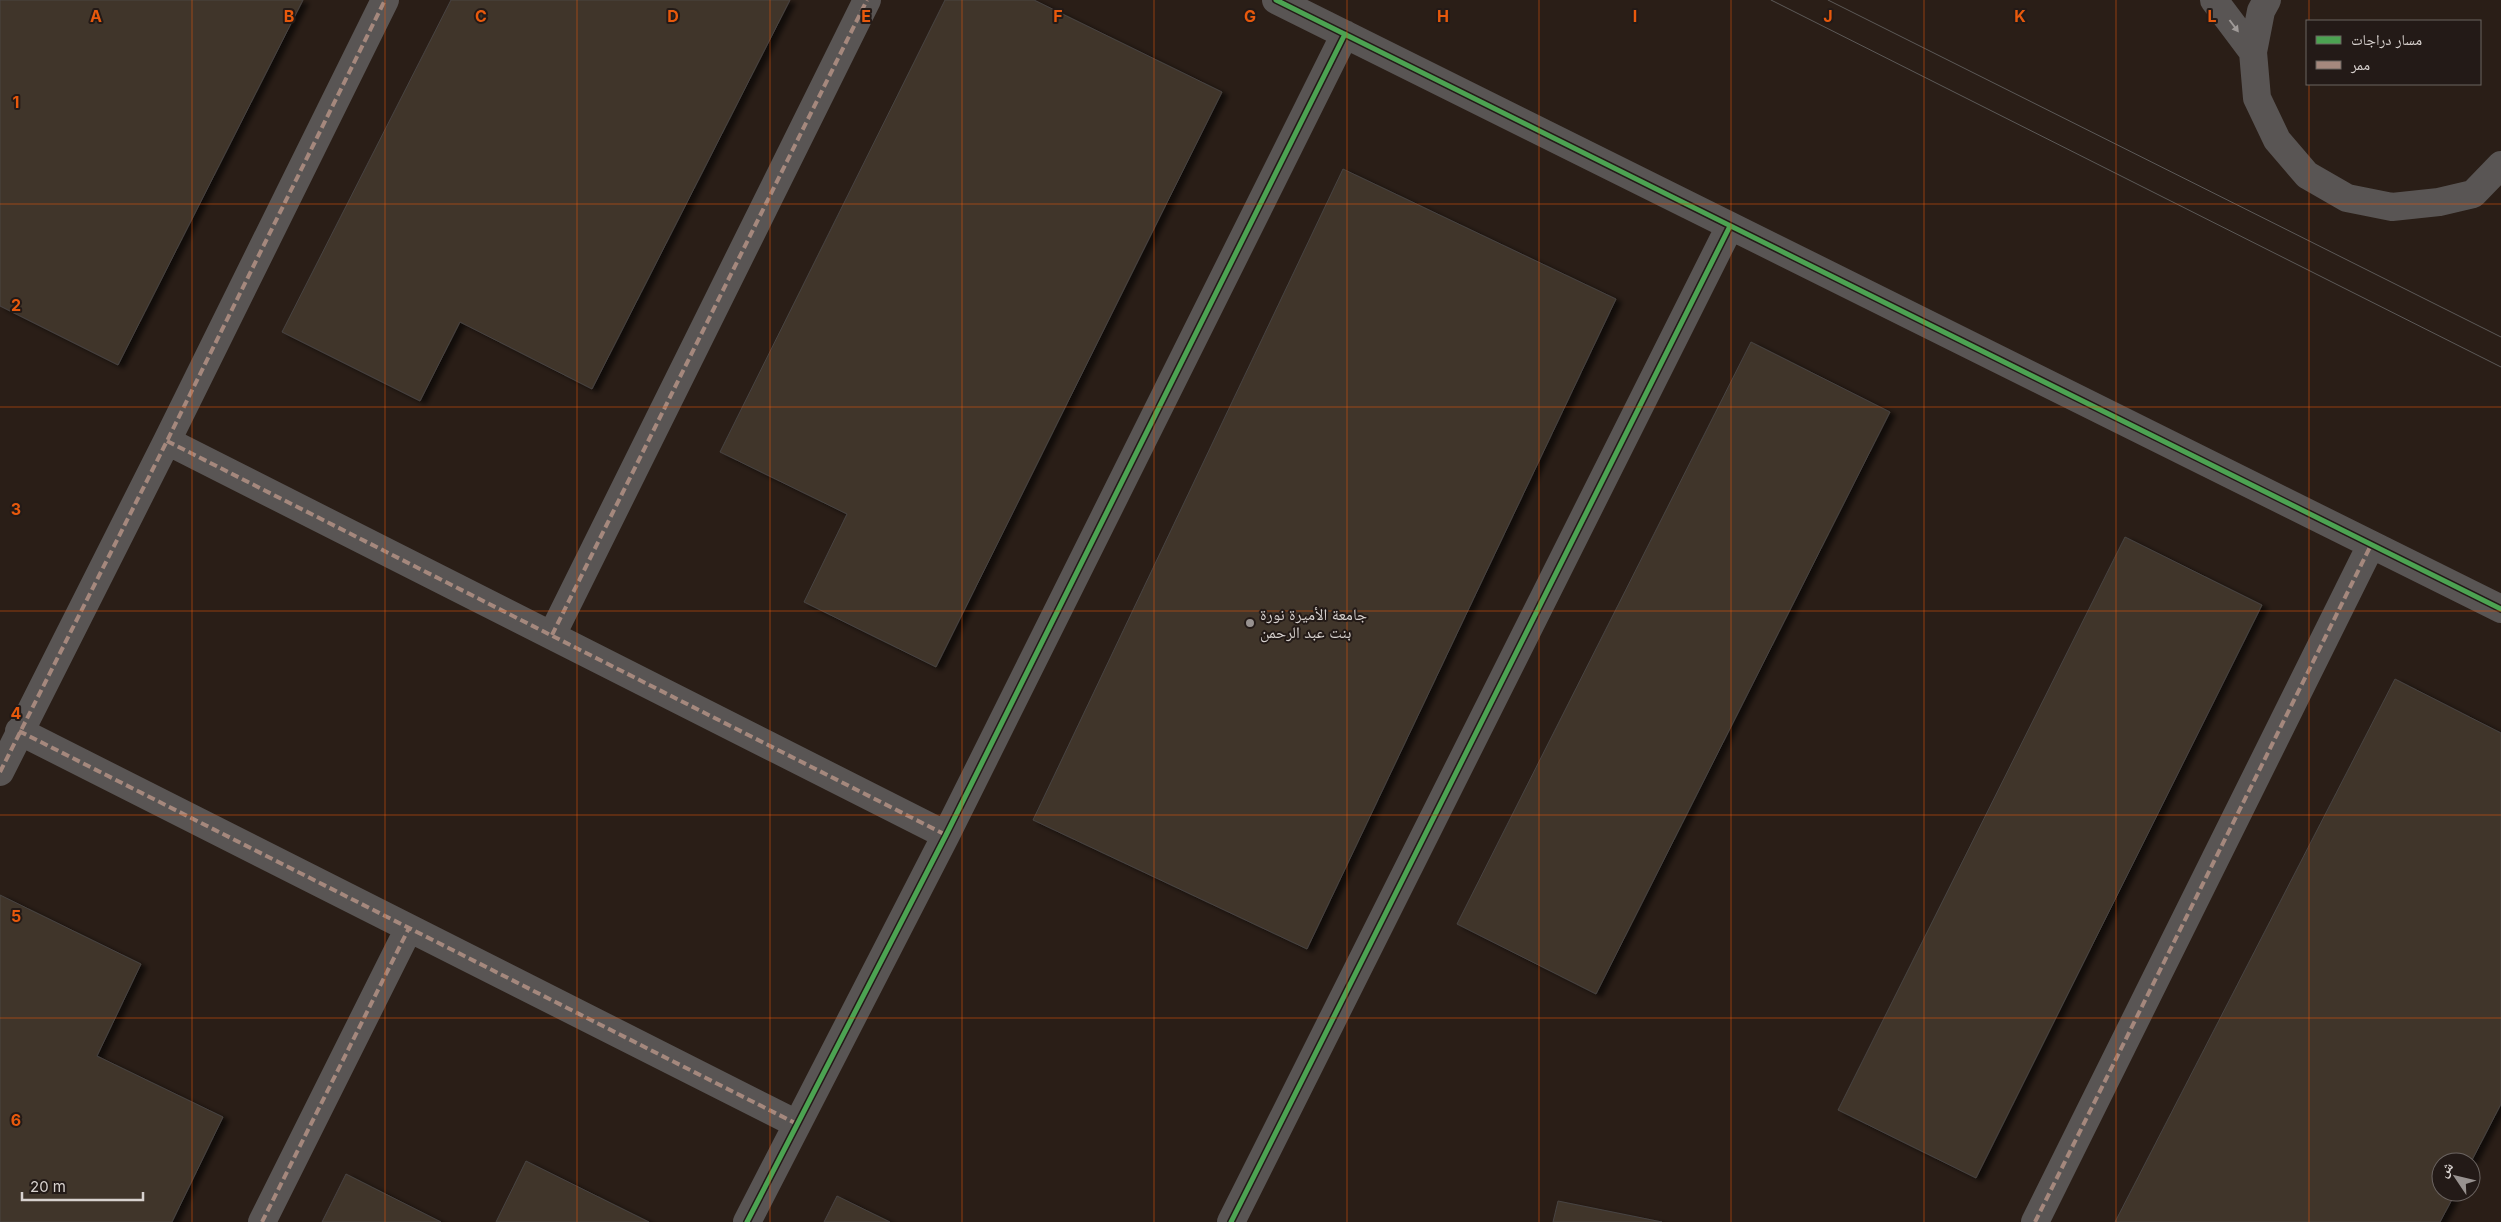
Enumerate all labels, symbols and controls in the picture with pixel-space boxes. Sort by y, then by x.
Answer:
text: A [90,6,102,26]
text: B [284,6,294,26]
text: C [475,6,487,26]
text: D [667,6,679,26]
text: E [861,6,871,26]
text: F [1053,6,1063,26]
text: G [1244,6,1256,26]
text: H [1437,6,1449,26]
text: I [1633,6,1637,26]
text: J [1823,6,1833,26]
text: K [2014,6,2026,26]
text: L [2207,6,2217,26]
one-way arrow [2228,19,2239,32]
legend [2306,20,2481,85]
text: مسار دراجات [2351,30,2422,49]
text: ممر [2350,55,2370,74]
text: 1 [13,92,19,112]
text: 2 [11,295,21,315]
text: 3 [11,499,21,519]
place label: جامعة الأميرة نورة بنت عبد الرحمن [1260,604,1367,643]
marker: جامعة الأميرة نورة بنت عبد الرحمن [1244,617,1256,629]
text: 4 [11,703,22,723]
text: 5 [11,906,21,926]
text: 6 [11,1110,21,1130]
north arrow [2431,1152,2481,1202]
text: ش [2434,1158,2457,1181]
scale bar [22,1170,144,1202]
text: 20 m [30,1177,66,1196]

